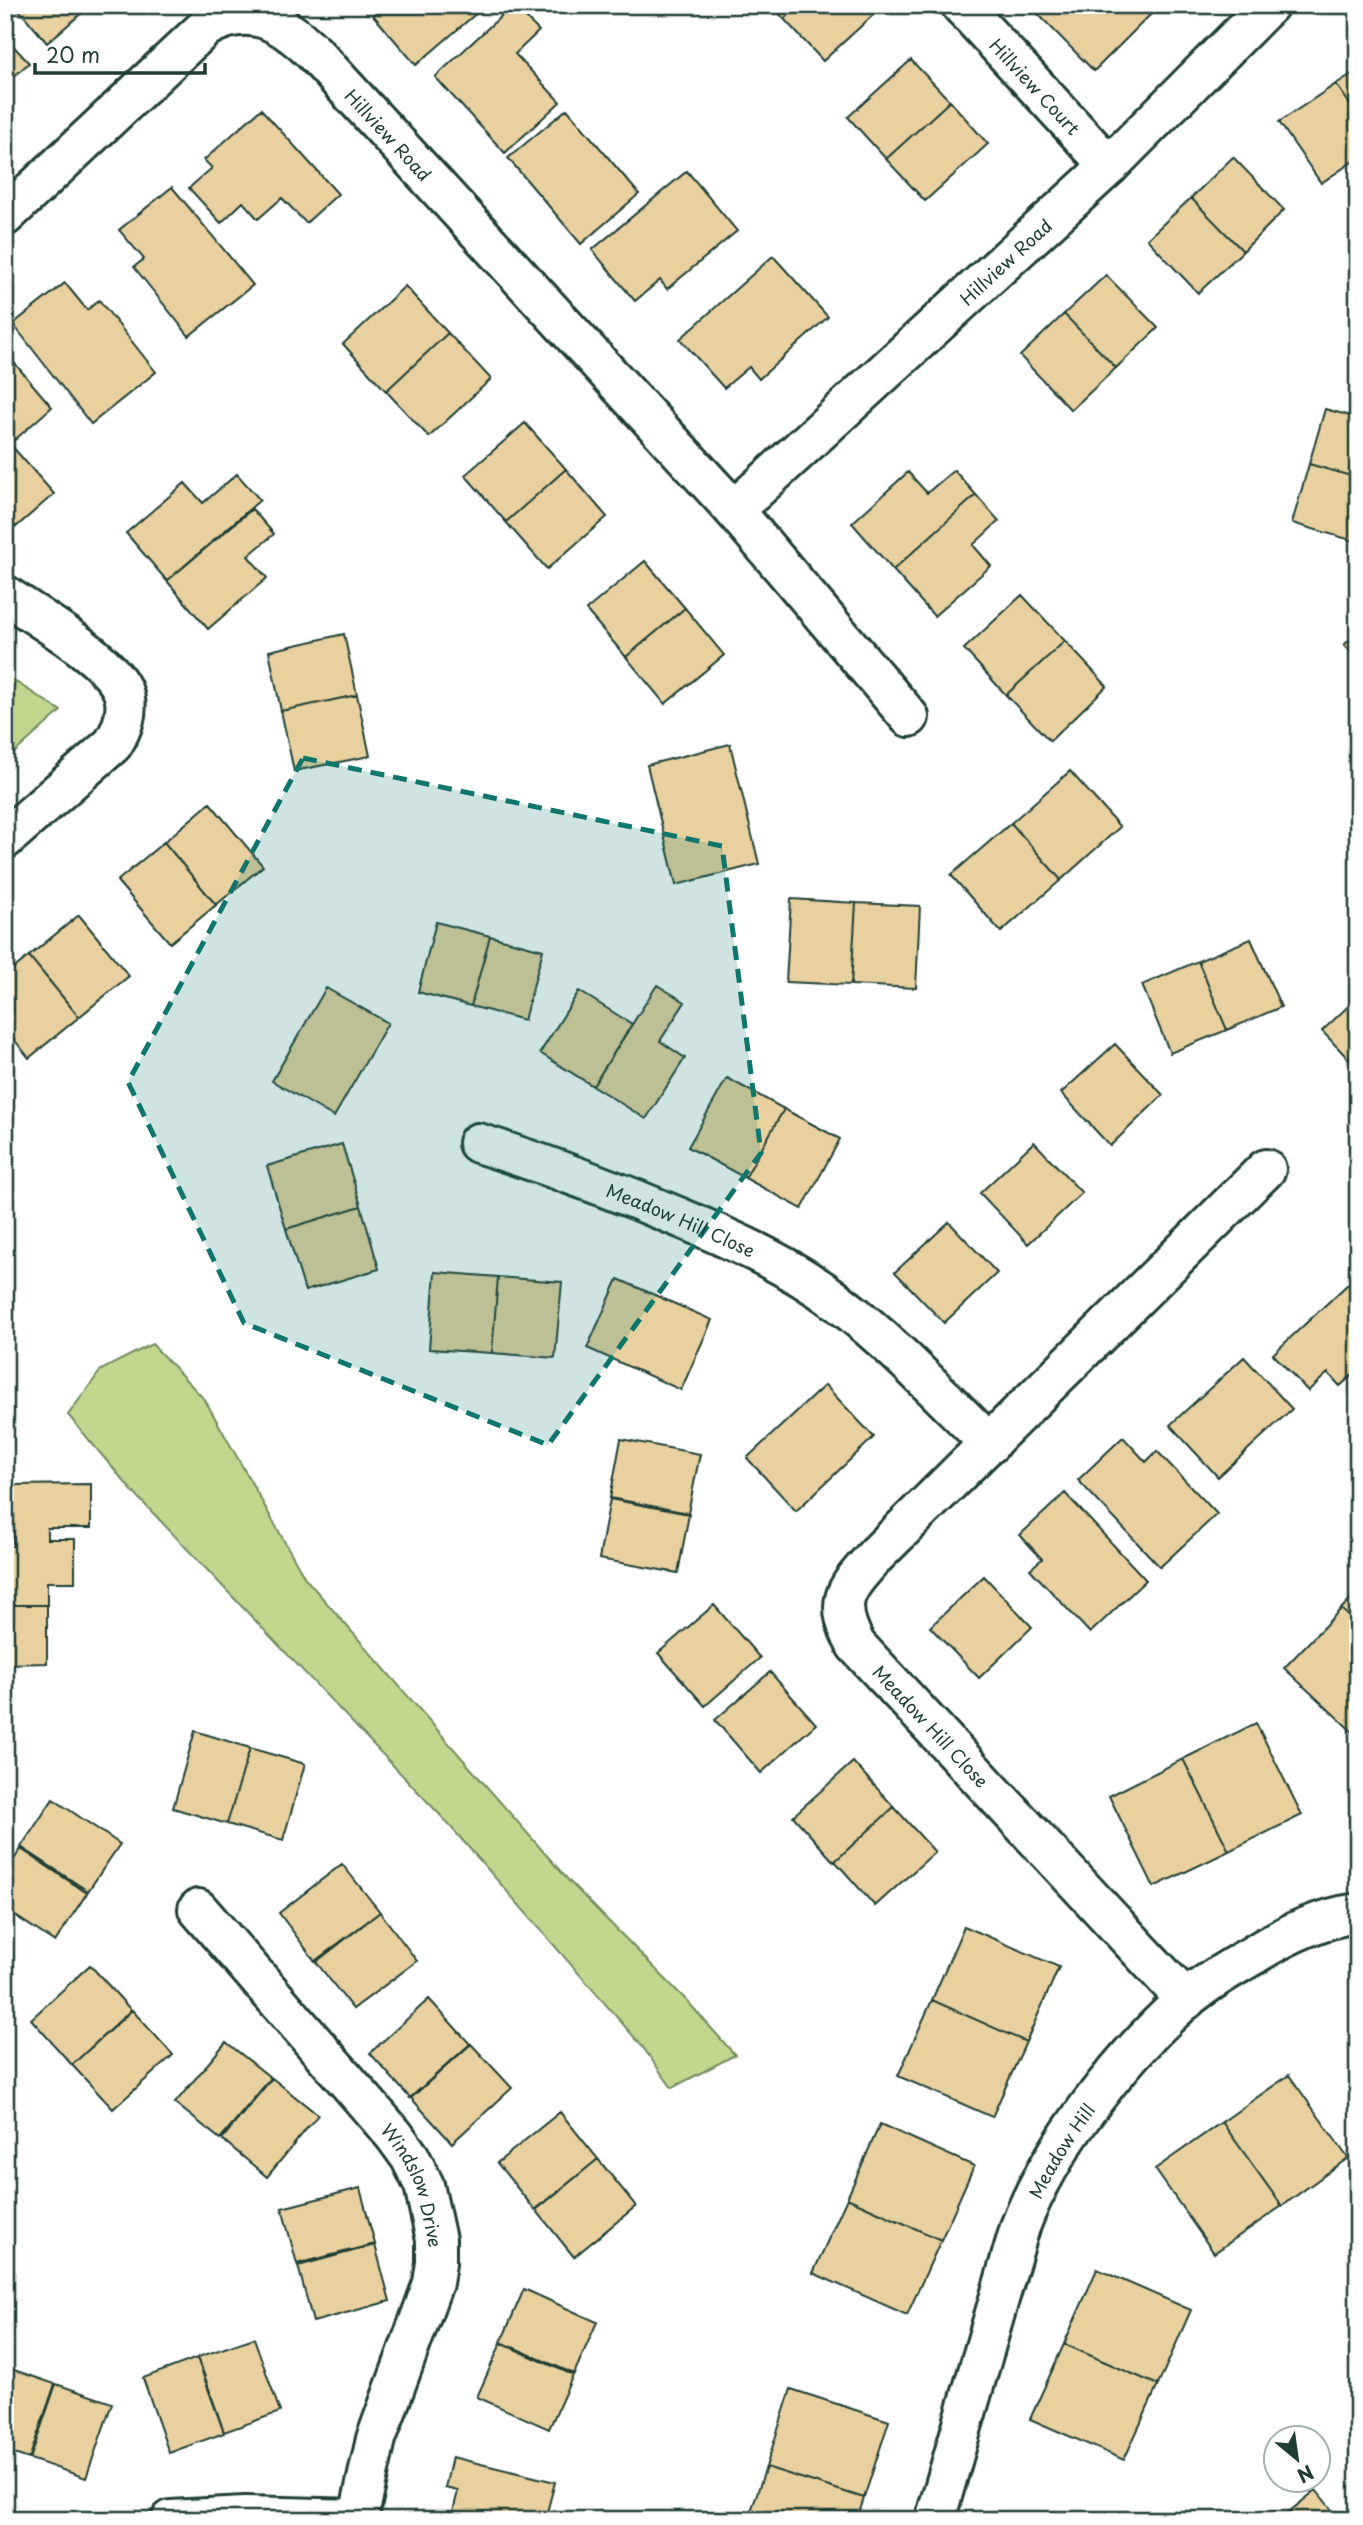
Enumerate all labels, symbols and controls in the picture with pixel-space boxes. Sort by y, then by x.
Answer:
scale bar [35,32,205,76]
street label: Hillview Court [984,32,1087,140]
text: 20 m [46,38,100,70]
street label: Hillview Road [339,82,438,187]
street label: Hillview Road [953,212,1057,311]
street label: Meadow Hill Close [603,1176,760,1263]
street label: Meadow Hill Close [867,1659,995,1793]
street label: Meadow Hill [1021,2097,1101,2203]
street label: Windslow Drive [376,2117,450,2248]
north arrow [1262,2424,1332,2494]
text: N [1292,2459,1319,2491]

